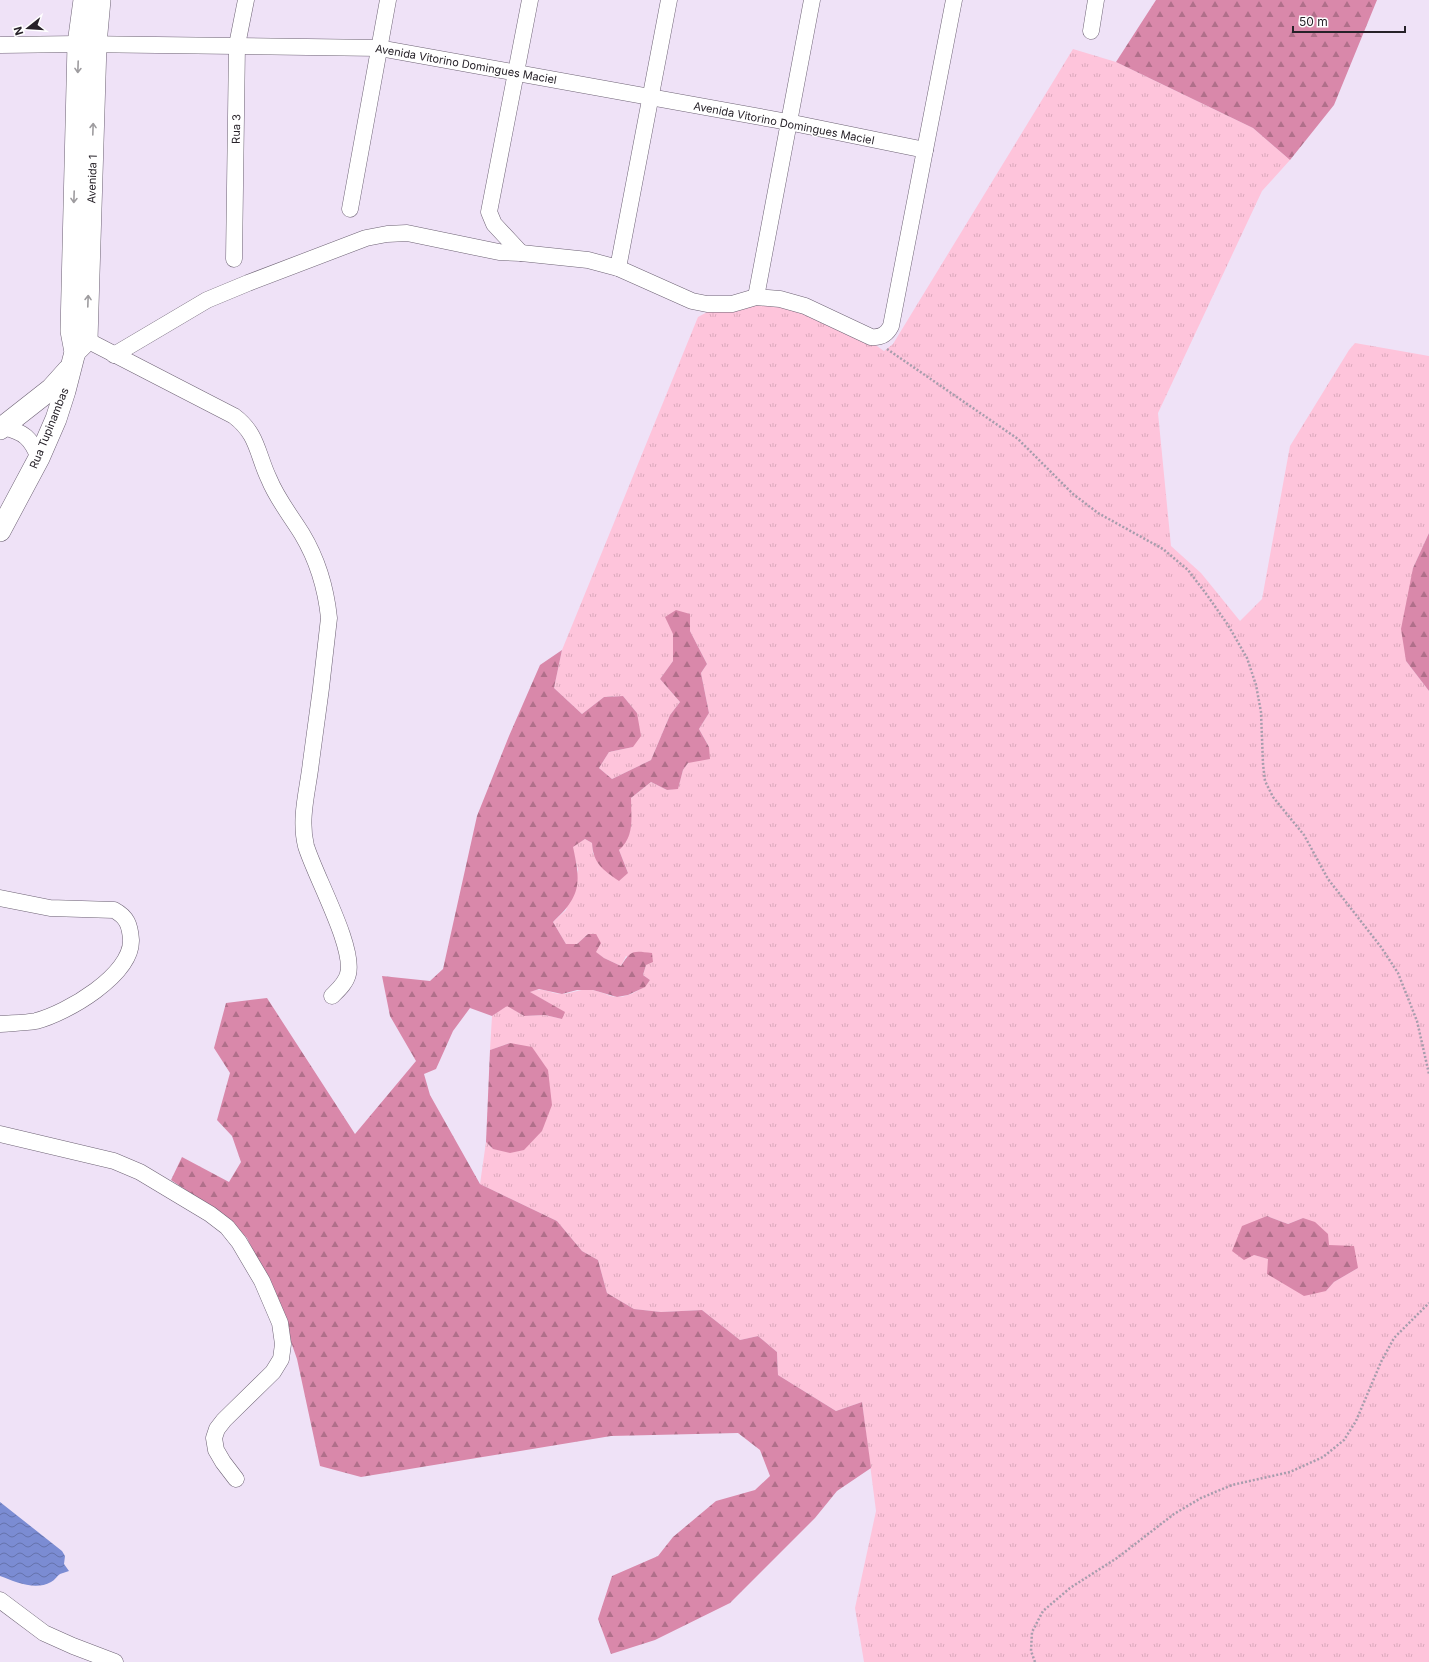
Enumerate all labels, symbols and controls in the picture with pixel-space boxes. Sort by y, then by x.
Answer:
north arrow [8,8,48,48]
scale bar [1293,8,1405,34]
text: 50 m [1299,14,1328,29]
text: N [11,25,26,37]
street label: Avenida Vitorino Domingues Maciel [374,41,558,87]
one-way arrow [74,60,82,73]
street label: Avenida Vitorino Domingues Maciel [692,99,876,147]
street label: Rua 3 [229,114,243,144]
one-way arrow [90,123,97,136]
street label: Avenida 1 [84,154,100,204]
one-way arrow [70,190,78,203]
one-way arrow [84,295,92,308]
street label: Rua Tupinambas [26,385,72,471]

